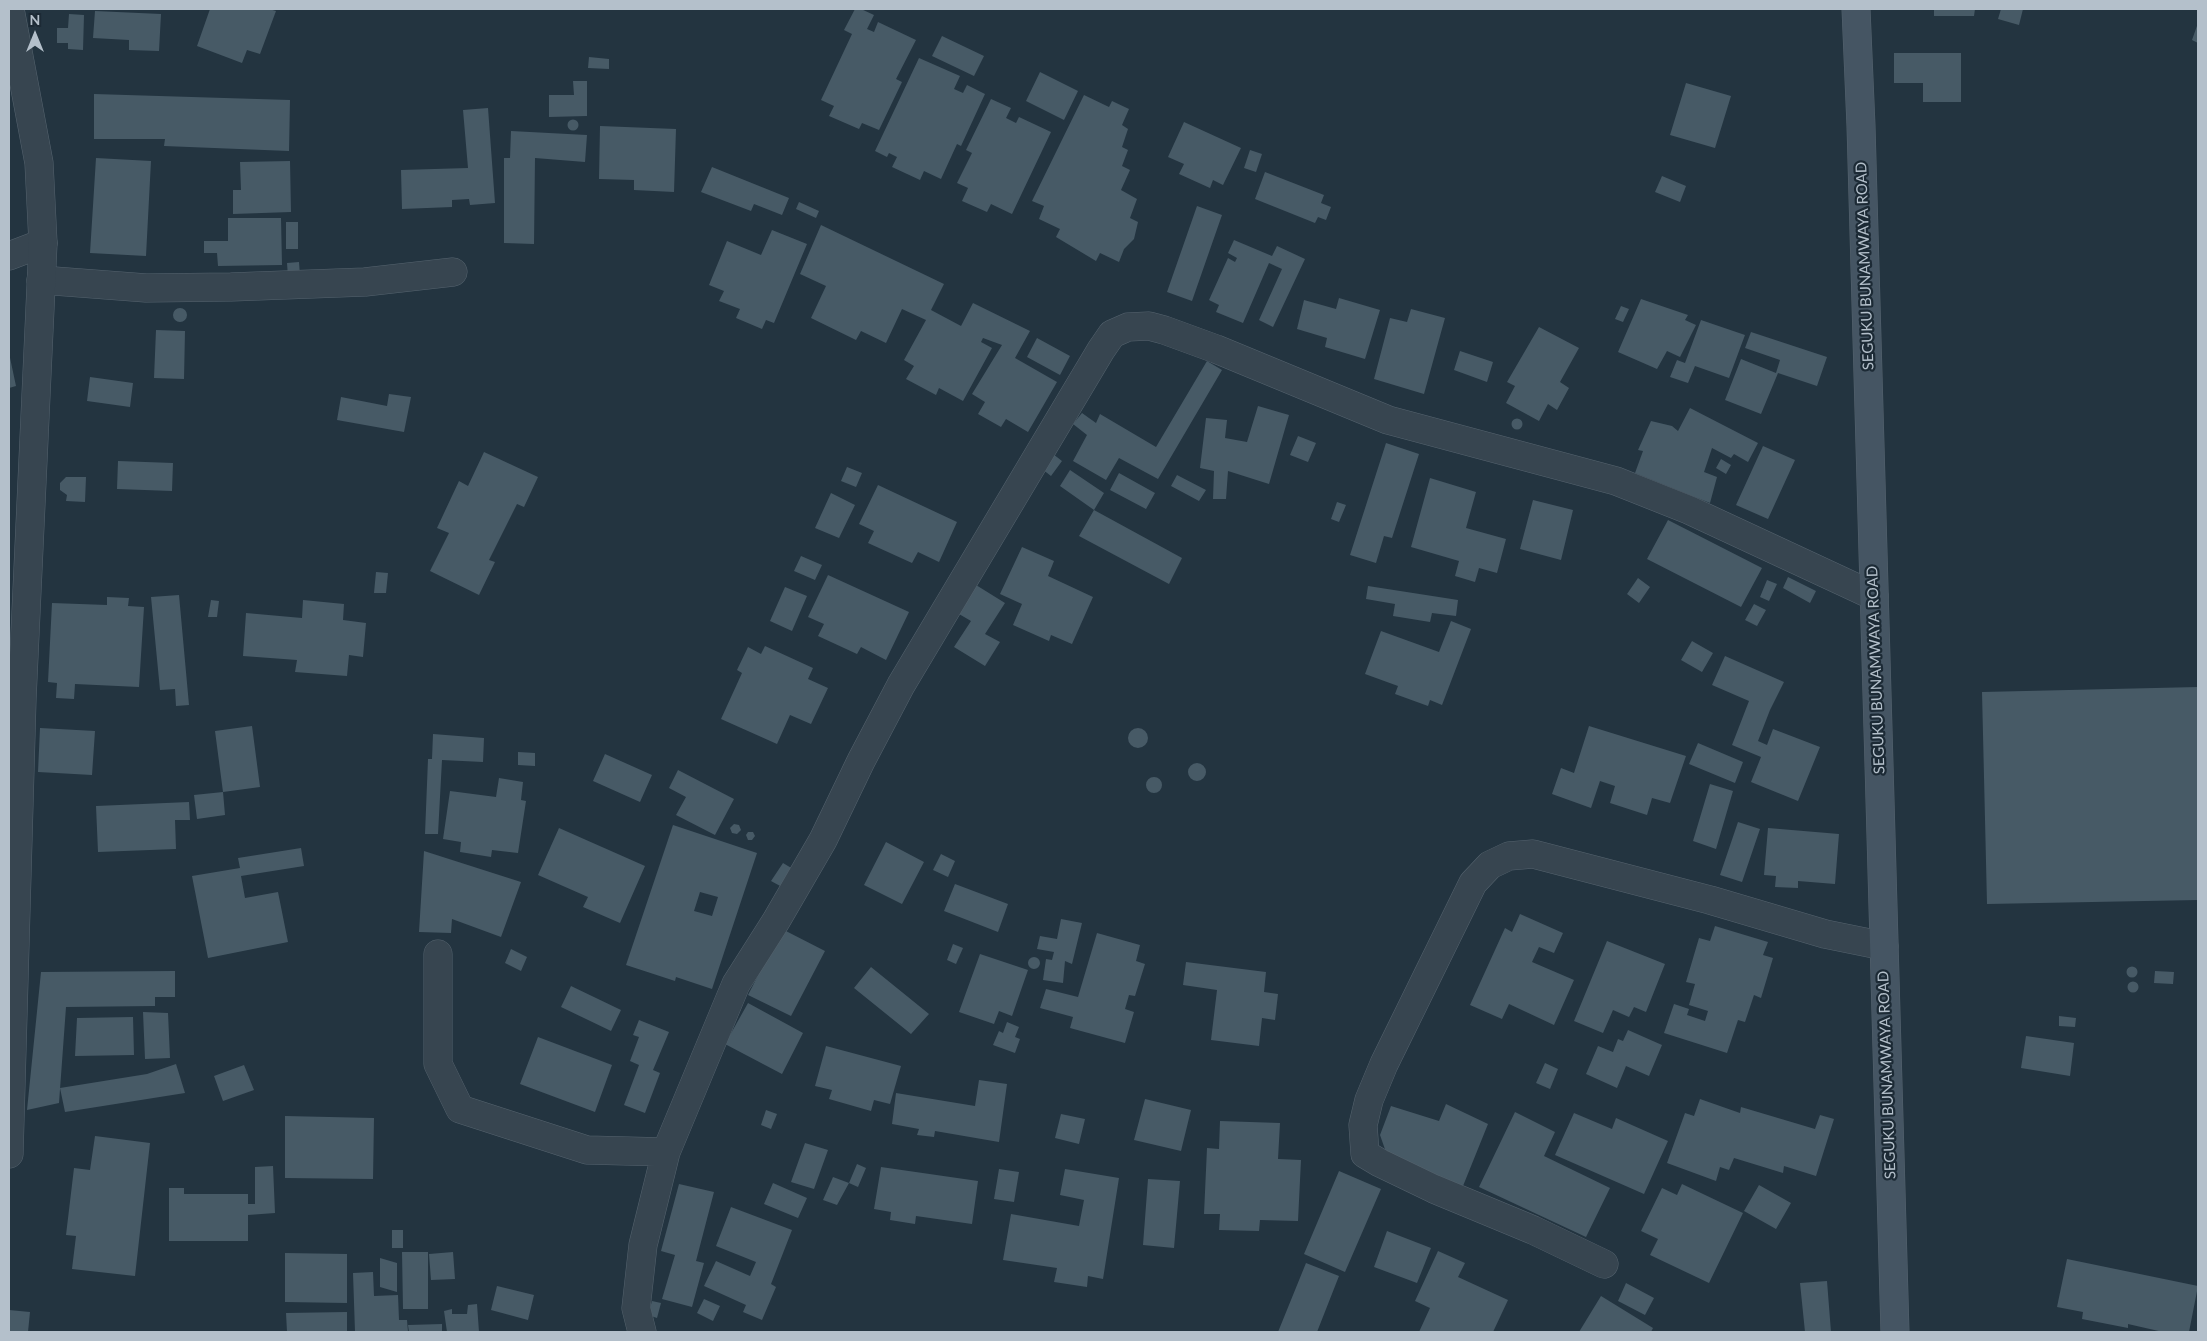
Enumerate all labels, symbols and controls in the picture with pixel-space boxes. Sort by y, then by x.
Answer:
north arrow [10,10,60,60]
text: N [30,11,40,28]
street label: SEGUKU BUNAMWAYA ROAD [1852,161,1878,371]
street label: SEGUKU BUNAMWAYA ROAD [1863,565,1889,775]
street label: SEGUKU BUNAMWAYA ROAD [1874,970,1900,1180]

